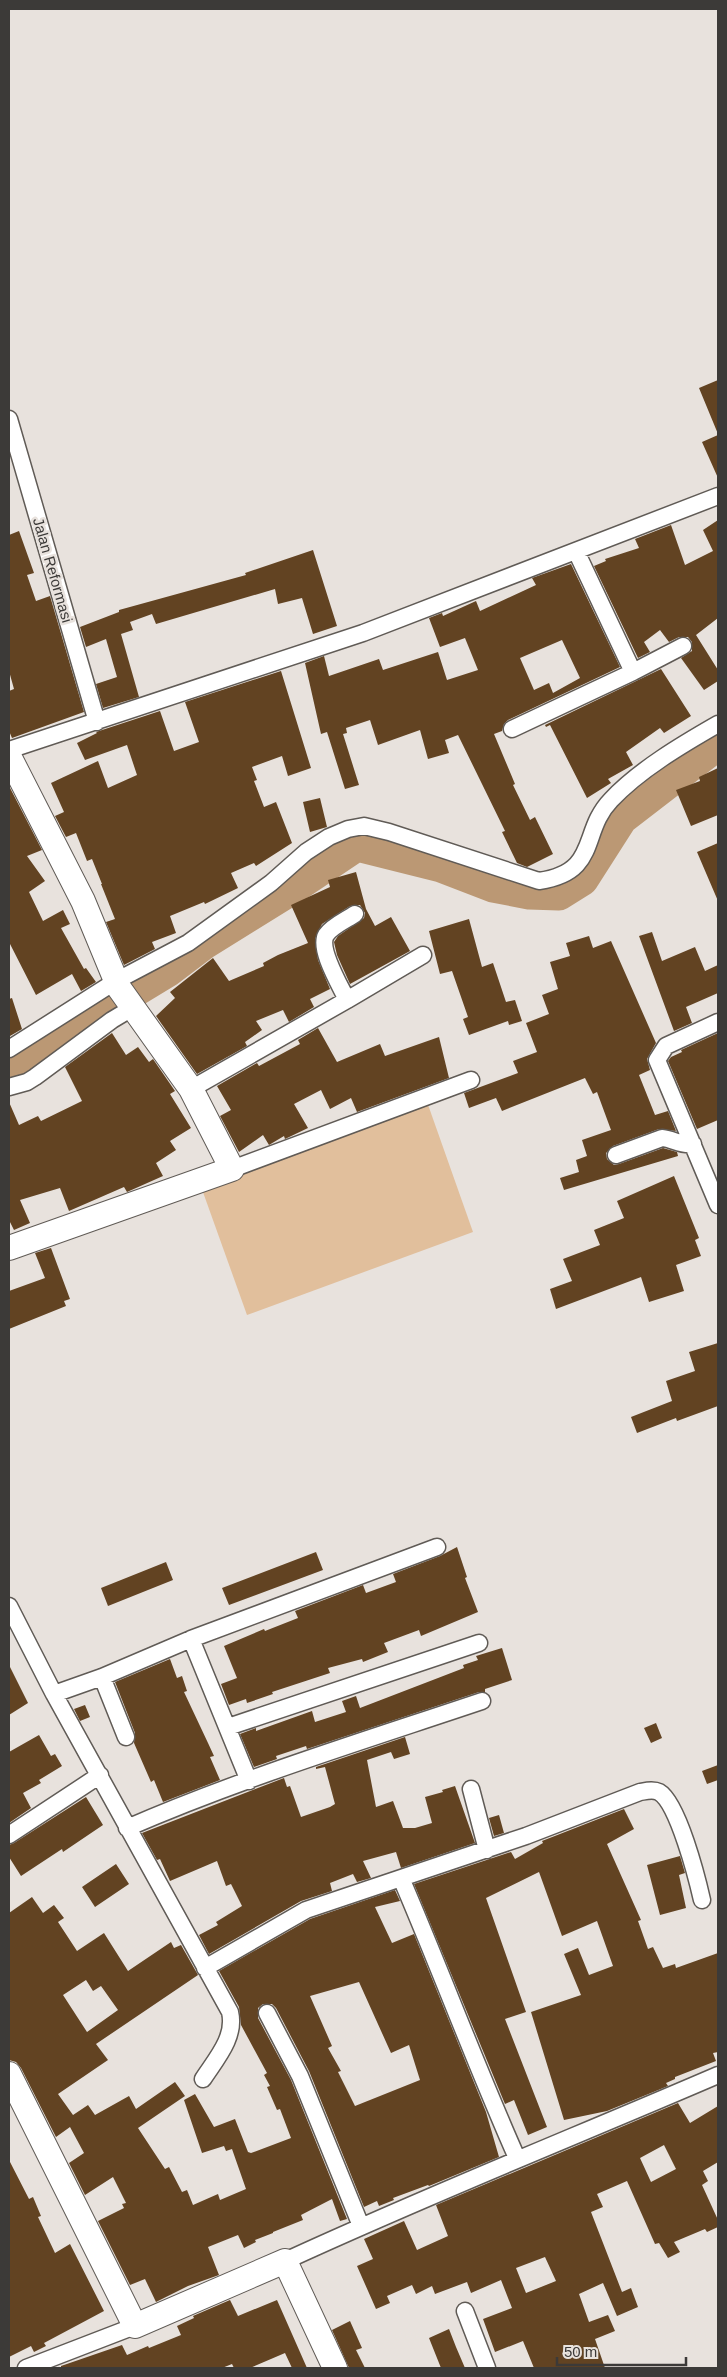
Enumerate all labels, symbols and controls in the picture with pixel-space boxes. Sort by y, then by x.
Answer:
street label: Jalan Reformasi [30,516,76,624]
scale bar [557,2334,686,2366]
text: 50 m [564,2343,597,2360]

